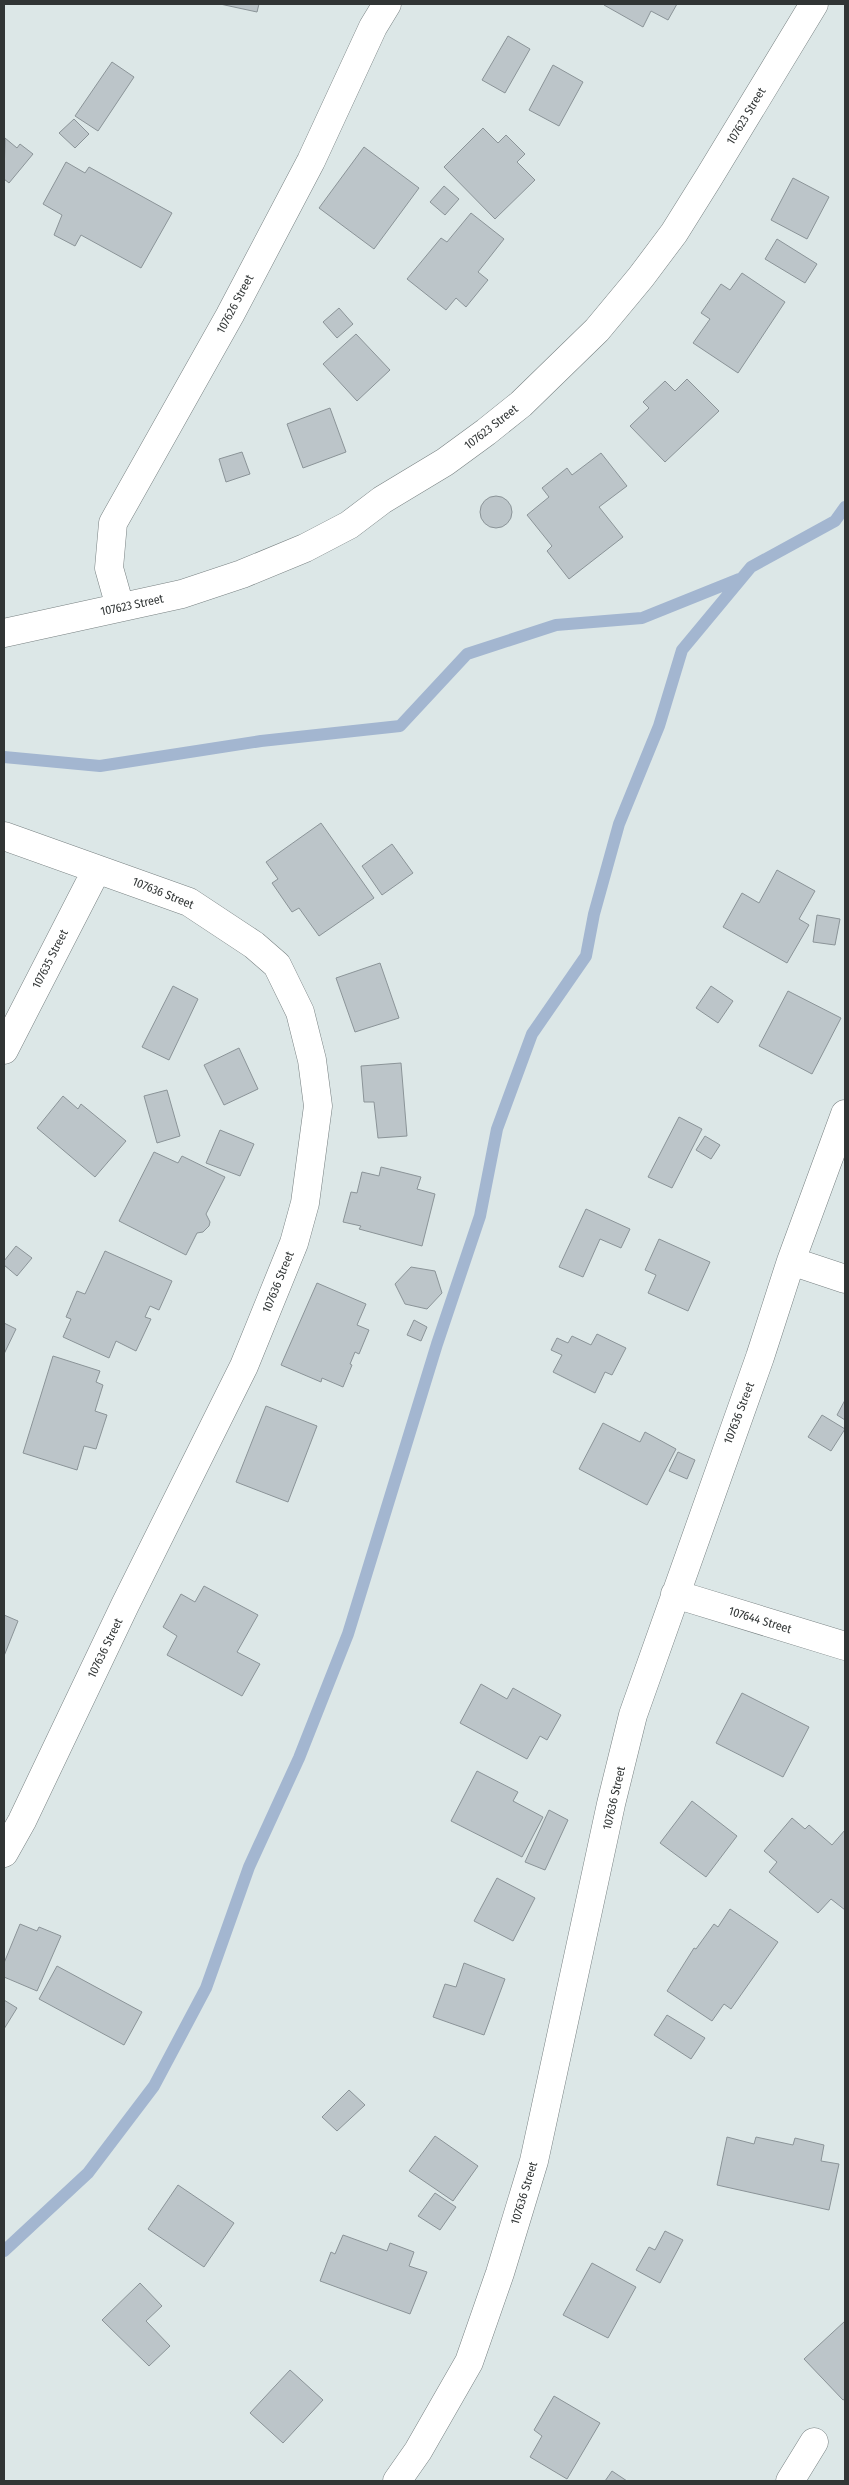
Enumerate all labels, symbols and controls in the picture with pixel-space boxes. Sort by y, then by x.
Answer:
street label: 107623 Street [723,85,769,147]
street label: 107626 Street [214,272,256,336]
street label: 107623 Street [461,402,521,452]
street label: 107623 Street [99,591,165,619]
street label: 107636 Street [130,874,196,912]
street label: 107635 Street [29,927,71,991]
street label: 107636 Street [259,1249,297,1315]
street label: 107636 Street [721,1380,757,1446]
street label: 107644 Street [727,1604,793,1636]
street label: 107636 Street [84,1616,126,1680]
street label: 107636 Street [600,1765,628,1831]
street label: 107636 Street [508,2160,540,2226]

